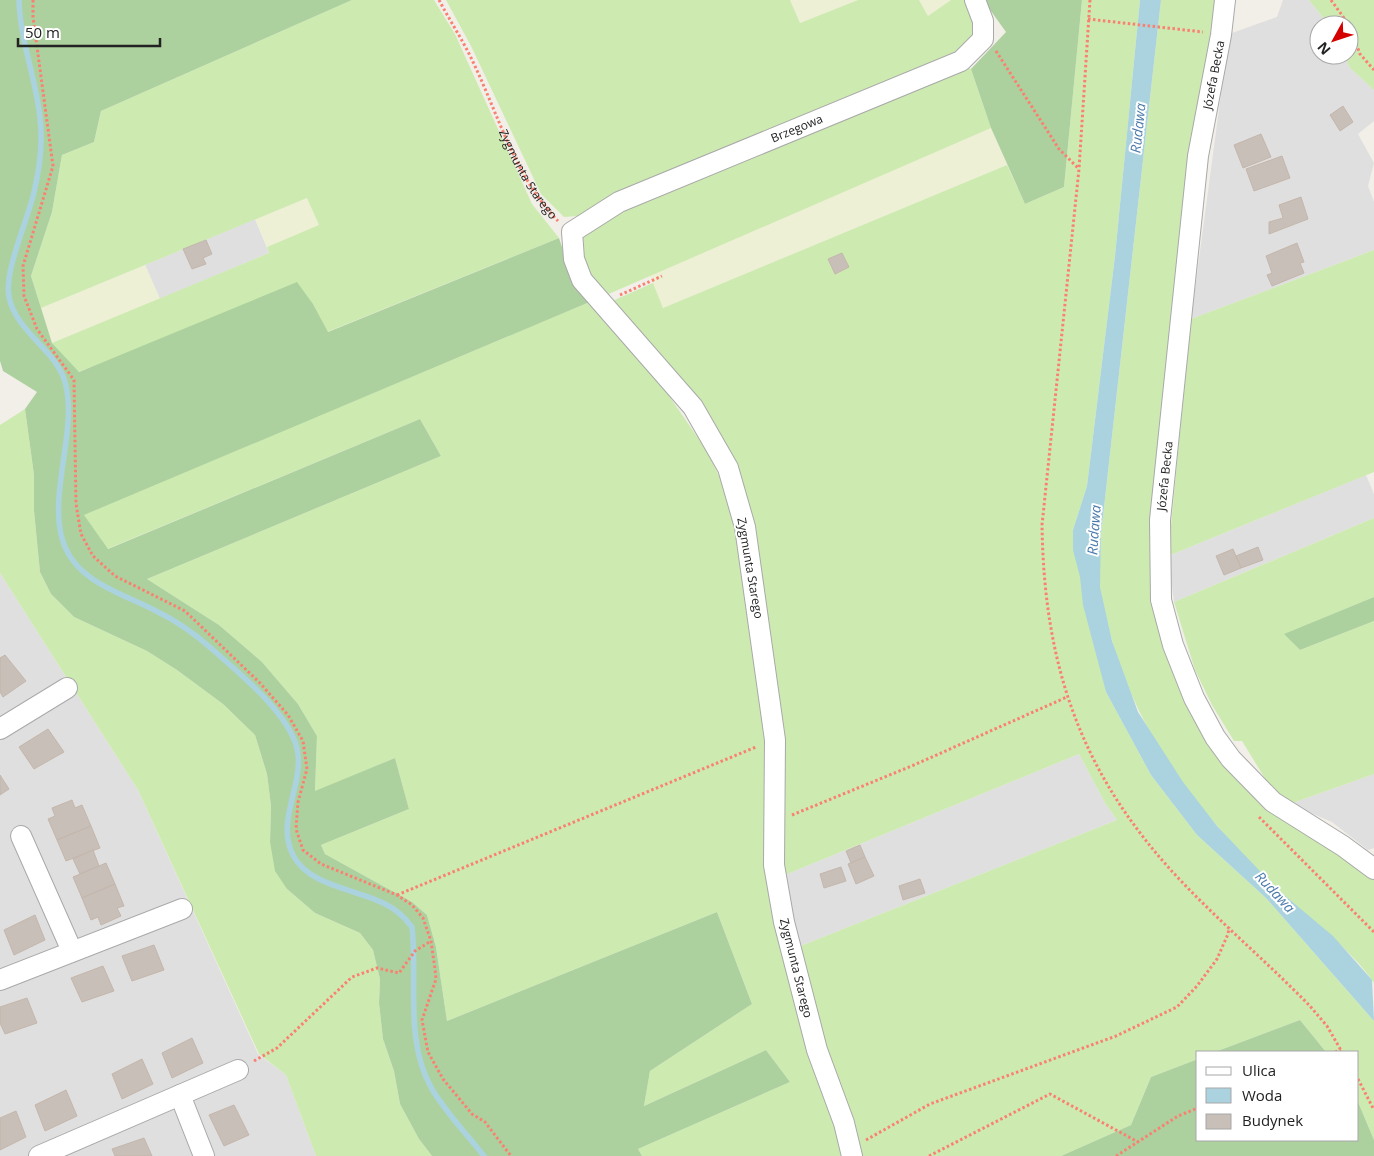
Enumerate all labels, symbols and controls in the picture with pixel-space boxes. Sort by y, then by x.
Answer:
scale bar [18,15,160,47]
north arrow [1309,15,1359,65]
text: 50 m [25,22,60,42]
text: N [1313,38,1335,59]
street label: Józefa Becka [1198,39,1229,112]
water label: Rudawa [1125,102,1150,154]
street label: Brzegowa [768,110,825,147]
street label: Zygmunta Starego [495,126,561,223]
street label: Józefa Becka [1152,440,1177,513]
water label: Rudawa [1082,504,1105,556]
street label: Zygmunta Starego [733,516,768,620]
water label: Rudawa [1251,867,1299,916]
street label: Zygmunta Starego [776,916,817,1020]
legend [1196,1051,1359,1141]
text: Ulica [1242,1060,1276,1080]
text: Woda [1242,1085,1282,1105]
text: Budynek [1242,1110,1303,1130]

